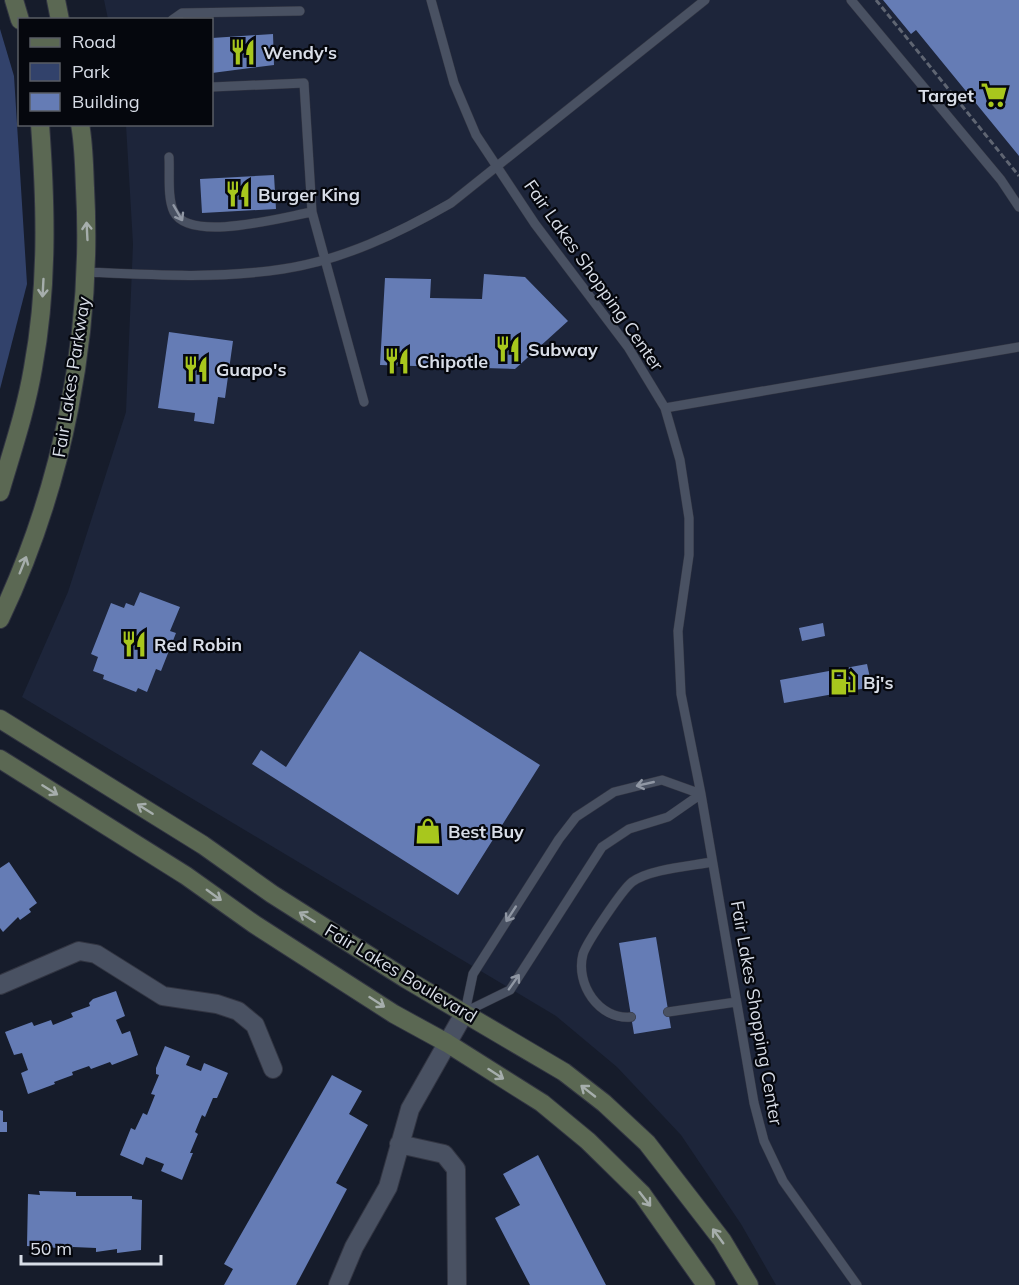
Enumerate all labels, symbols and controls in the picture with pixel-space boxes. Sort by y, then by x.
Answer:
legend [18,18,213,126]
text: Road [72,30,116,53]
restaurant icon: Wendy's [228,37,258,67]
place label: Wendy's [263,41,337,64]
text: Park [72,60,111,83]
supermarket icon: Target [979,80,1009,110]
place label: Target [918,84,974,107]
text: Building [72,90,140,113]
street label: Fair Lakes Shopping Center [519,175,669,375]
restaurant icon: Burger King [223,179,253,209]
place label: Burger King [258,183,360,206]
one-way arrow [172,204,184,221]
one-way arrow [82,222,93,242]
one-way arrow [37,277,48,297]
street label: Fair Lakes Parkway [47,295,95,459]
restaurant icon: Subway [493,334,523,364]
place label: Subway [528,338,598,361]
restaurant icon: Chipotle [382,346,412,376]
place label: Chipotle [417,350,488,373]
restaurant icon: Guapo's [181,354,211,384]
place label: Guapo's [216,358,286,381]
one-way arrow [18,556,29,575]
restaurant icon: Red Robin [119,629,149,659]
place label: Red Robin [154,633,242,656]
fuel station icon: Bj's [828,667,858,697]
place label: Bj's [863,671,894,694]
one-way arrow [636,779,655,791]
one-way arrow [41,785,58,797]
one-way arrow [137,802,154,814]
shop icon: Best Buy [413,816,443,846]
place label: Best Buy [448,820,524,843]
one-way arrow [205,889,221,901]
street label: Fair Lakes Shopping Center [726,899,788,1128]
one-way arrow [504,906,517,923]
one-way arrow [299,910,316,922]
street label: Fair Lakes Boulevard [321,918,481,1028]
one-way arrow [508,975,520,991]
one-way arrow [368,997,385,1009]
one-way arrow [487,1068,504,1080]
one-way arrow [581,1085,597,1098]
one-way arrow [638,1191,651,1207]
scale bar [21,1228,160,1266]
one-way arrow [712,1228,724,1244]
text: 50 m [30,1237,72,1260]

